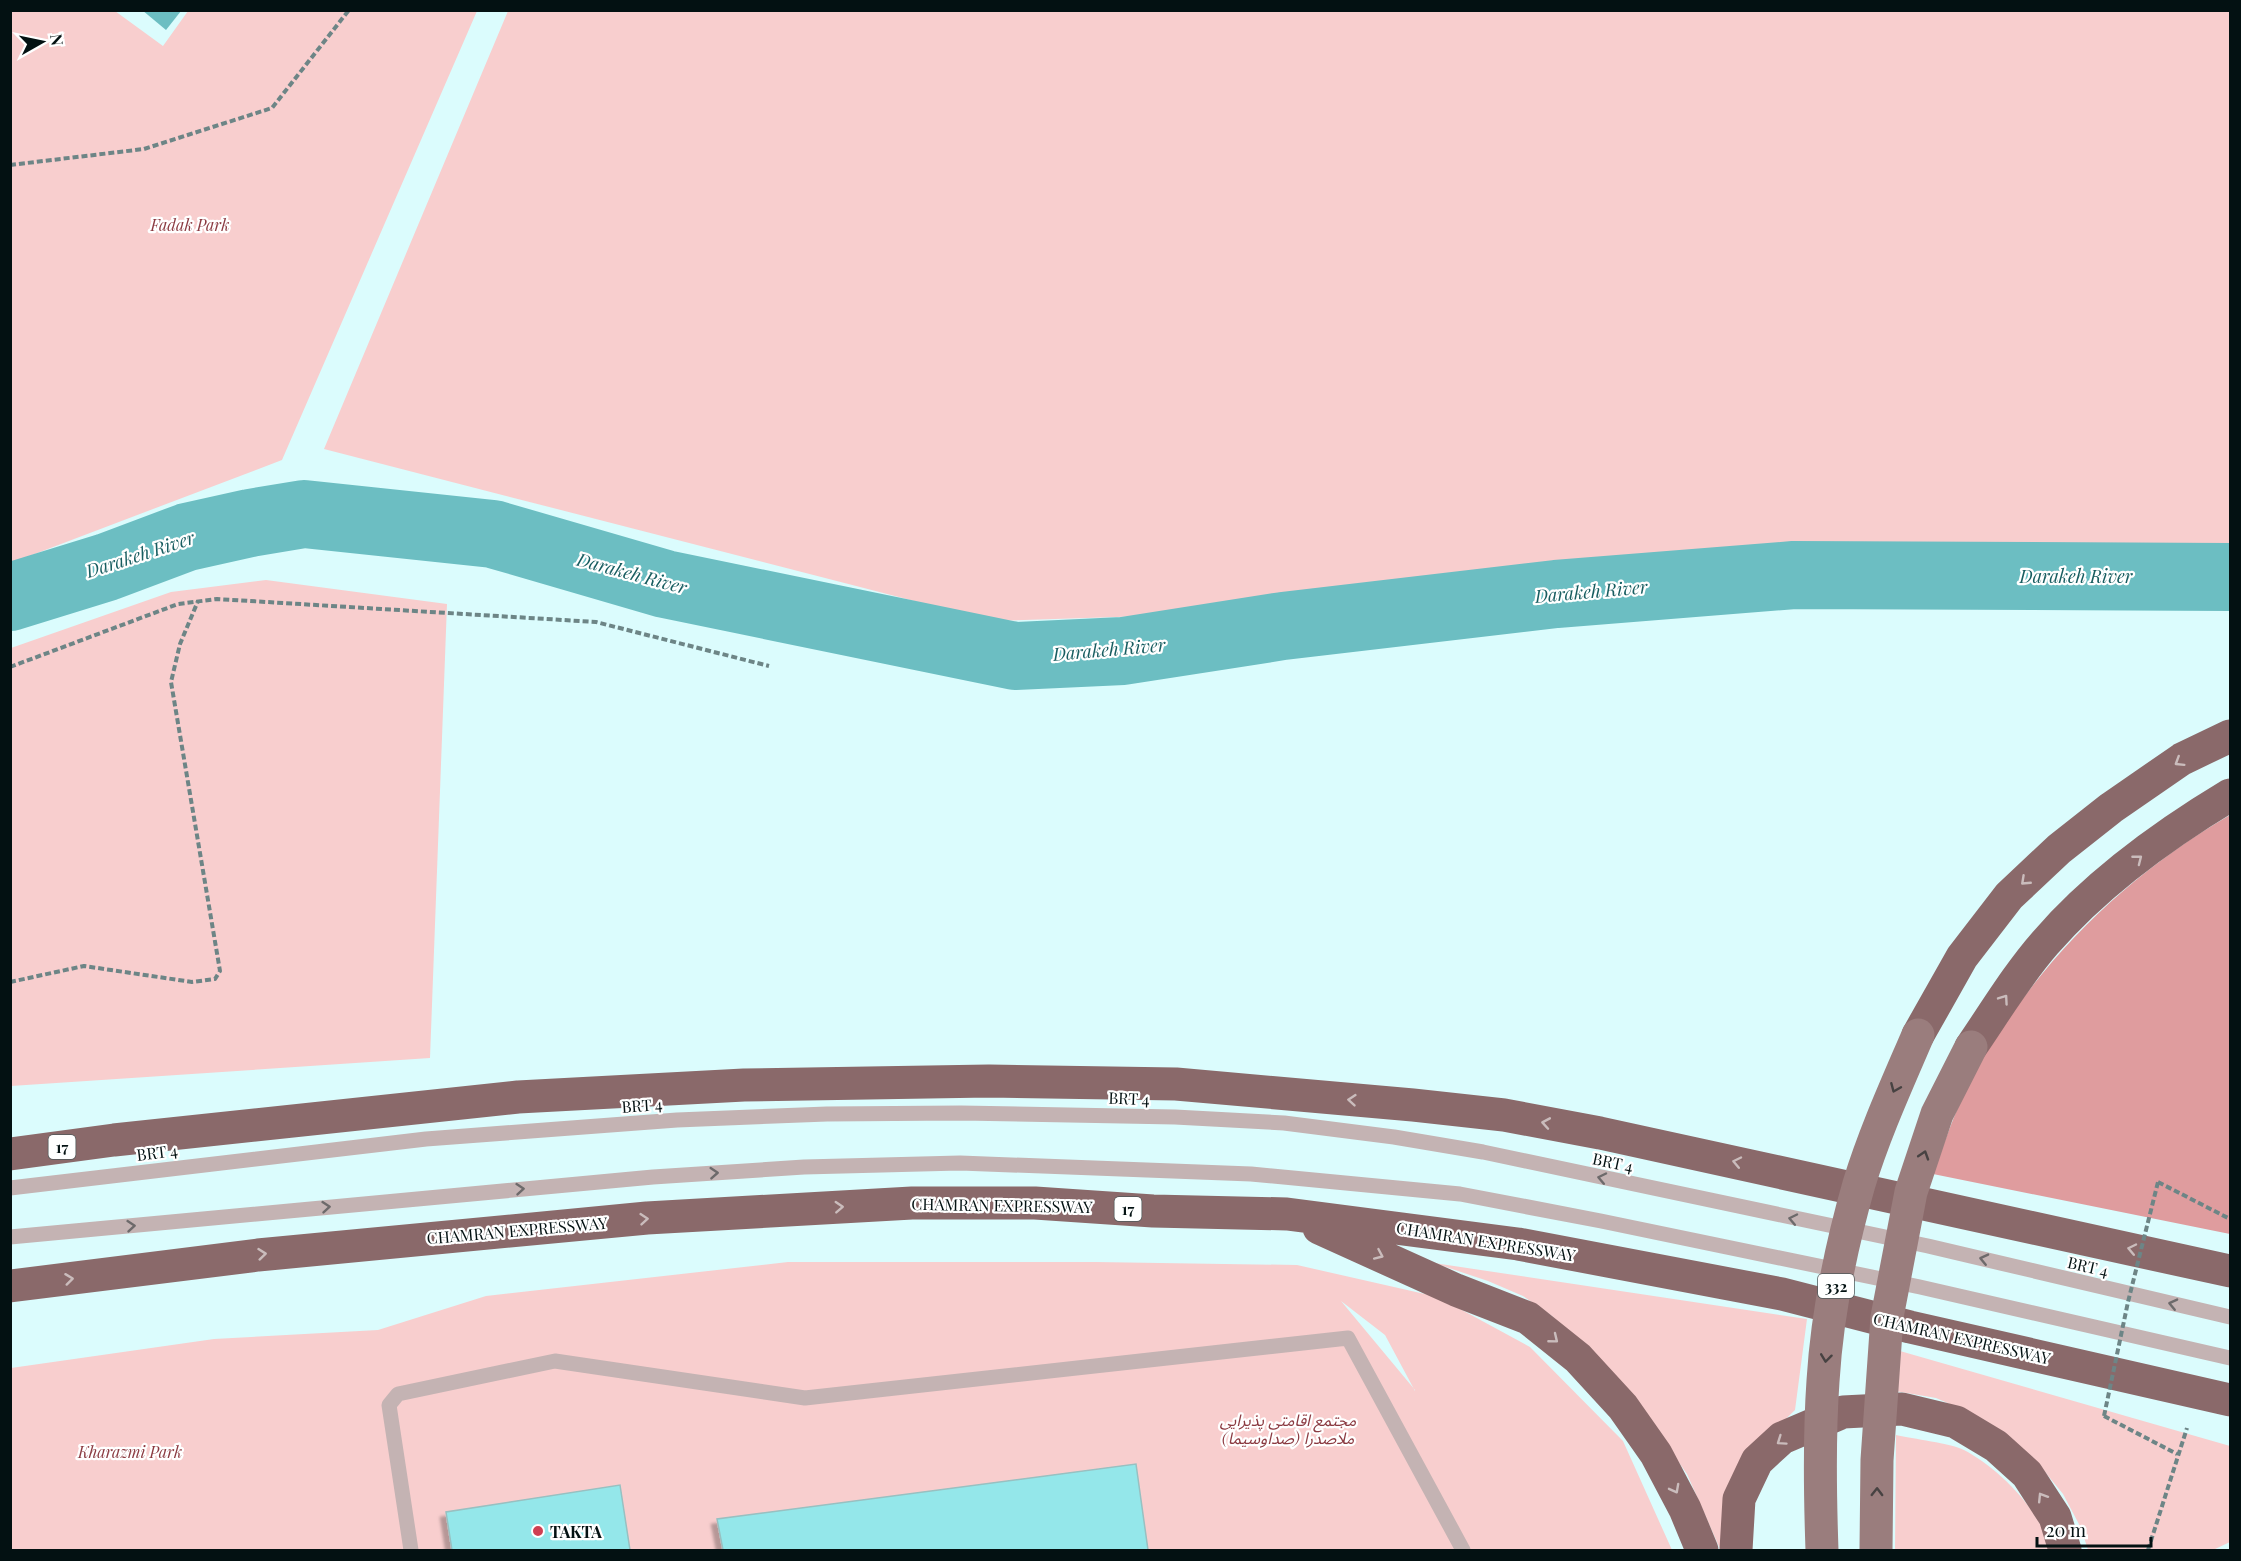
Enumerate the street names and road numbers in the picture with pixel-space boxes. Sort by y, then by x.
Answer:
street label: BRT 4 [1108,1087,1150,1109]
street label: BRT 4 [621,1093,663,1117]
road number: 17 [48,1135,76,1159]
street label: BRT 4 [135,1139,179,1165]
street label: BRT 4 [1591,1147,1635,1177]
street label: CHAMRAN EXPRESSWAY [911,1193,1093,1217]
road number: 17 [1114,1197,1142,1221]
street label: CHAMRAN EXPRESSWAY [426,1212,609,1248]
street label: CHAMRAN EXPRESSWAY [1395,1216,1578,1266]
street label: BRT 4 [2066,1251,2111,1281]
road number: 332 [1818,1274,1854,1298]
street label: CHAMRAN EXPRESSWAY [1871,1307,2053,1369]

